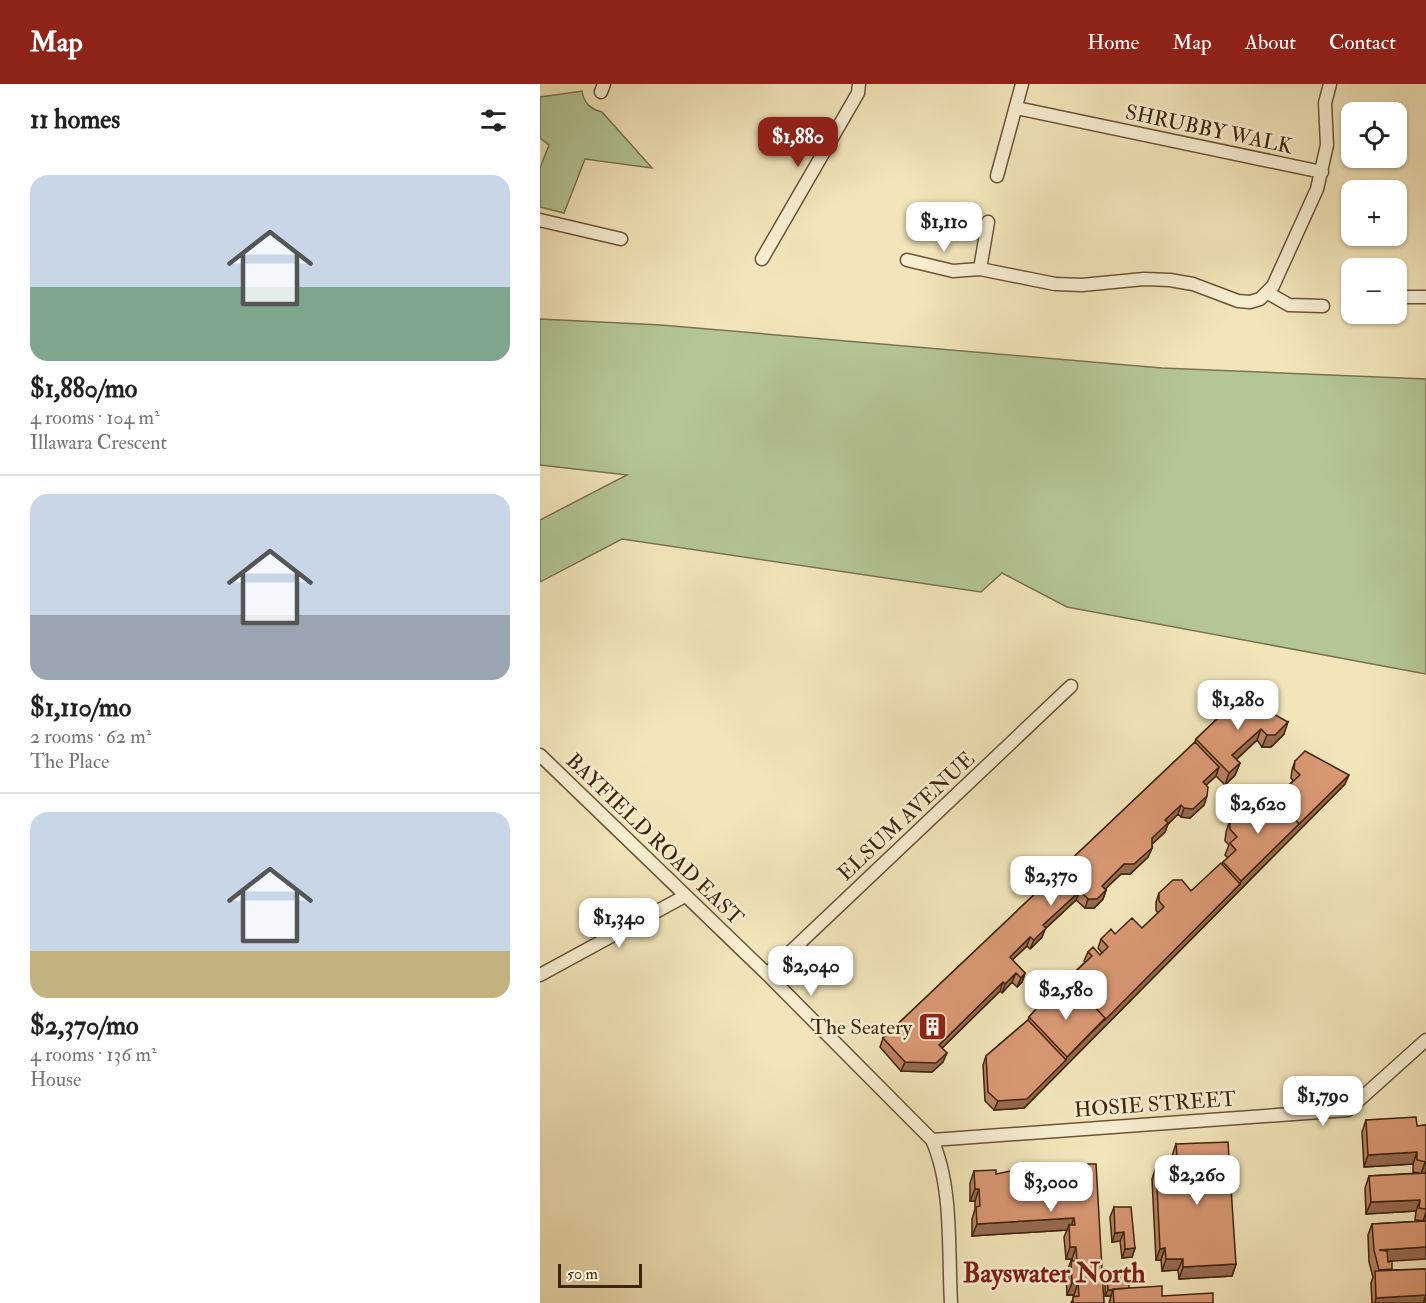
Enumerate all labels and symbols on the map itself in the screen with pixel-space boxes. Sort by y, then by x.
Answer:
street label: SHRUBBY WALK [1123,99,1295,160]
pin: $1,880 [749,117,847,168]
pin: $1,110 [895,202,993,253]
pin: $1,280 [1189,680,1287,731]
street label: ELSUM AVENUE [832,746,981,887]
street label: BAYFIELD ROAD EAST [560,748,749,931]
pin: $2,620 [1209,784,1307,835]
pin: $2,370 [1002,856,1100,907]
pin: $1,340 [570,898,668,949]
pin: $2,040 [762,946,860,997]
pin: $2,580 [1017,970,1115,1021]
building icon: The Seatery [917,1011,949,1043]
place label: The Seatery [810,1014,913,1041]
pin: $1,790 [1274,1076,1372,1127]
street label: HOSIE STREET [1073,1085,1237,1124]
pin: $2,260 [1148,1155,1246,1206]
pin: $3,000 [1002,1162,1100,1213]
district label: Bayswater North [963,1257,1146,1291]
scale bar [558,1261,642,1288]

